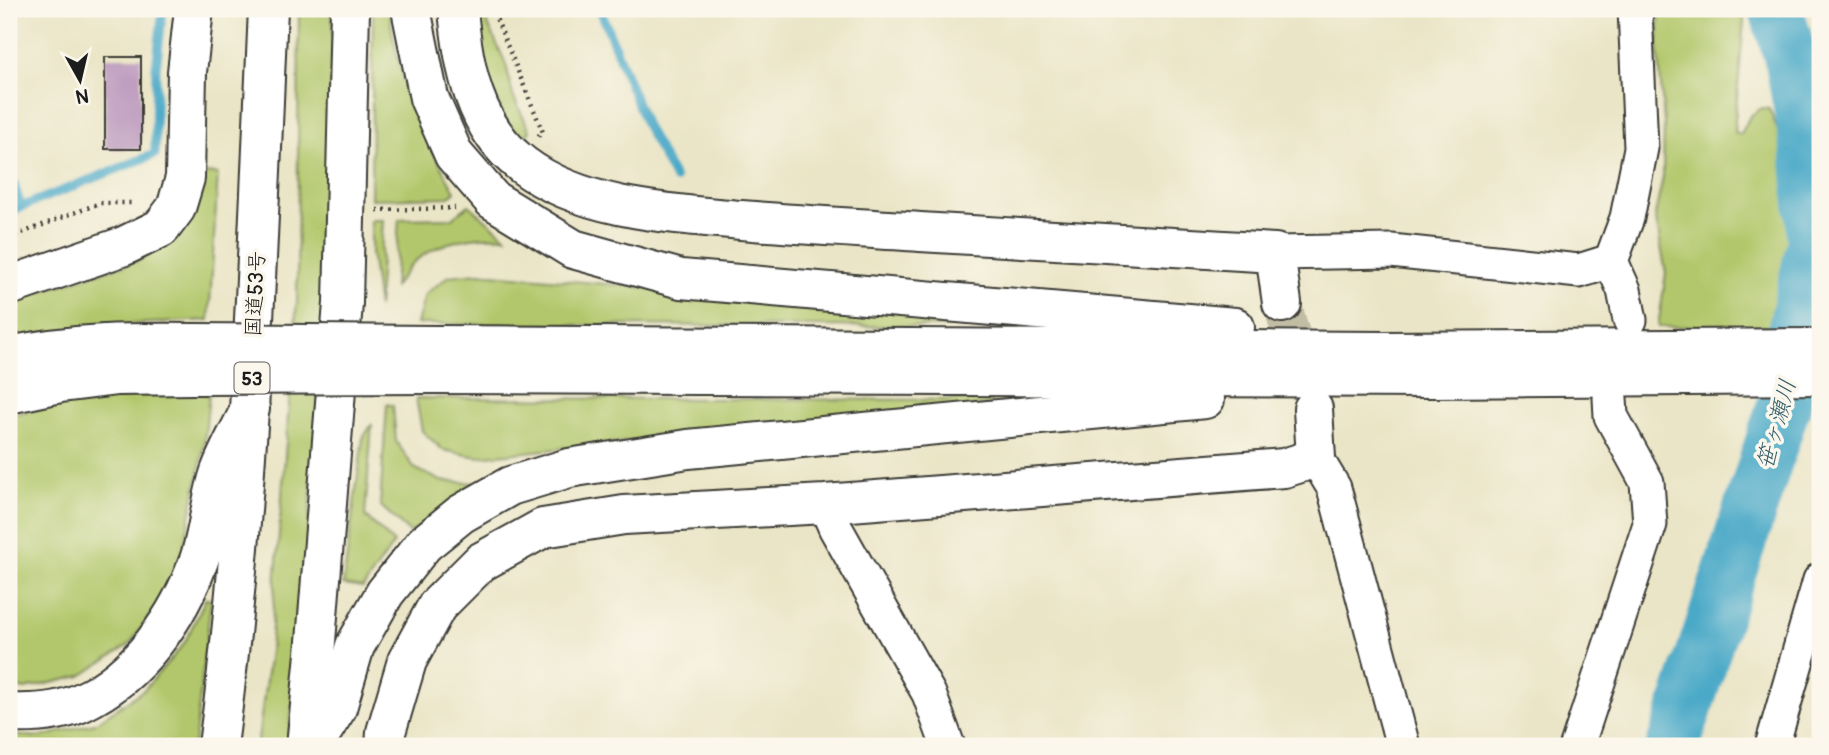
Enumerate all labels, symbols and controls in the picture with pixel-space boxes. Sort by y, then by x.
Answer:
north arrow [46,46,116,116]
text: N [74,83,90,109]
street label: 国道53号 [240,250,271,338]
road number: 53 [234,362,270,394]
water label: 笹ヶ瀬川 [1751,376,1802,472]

